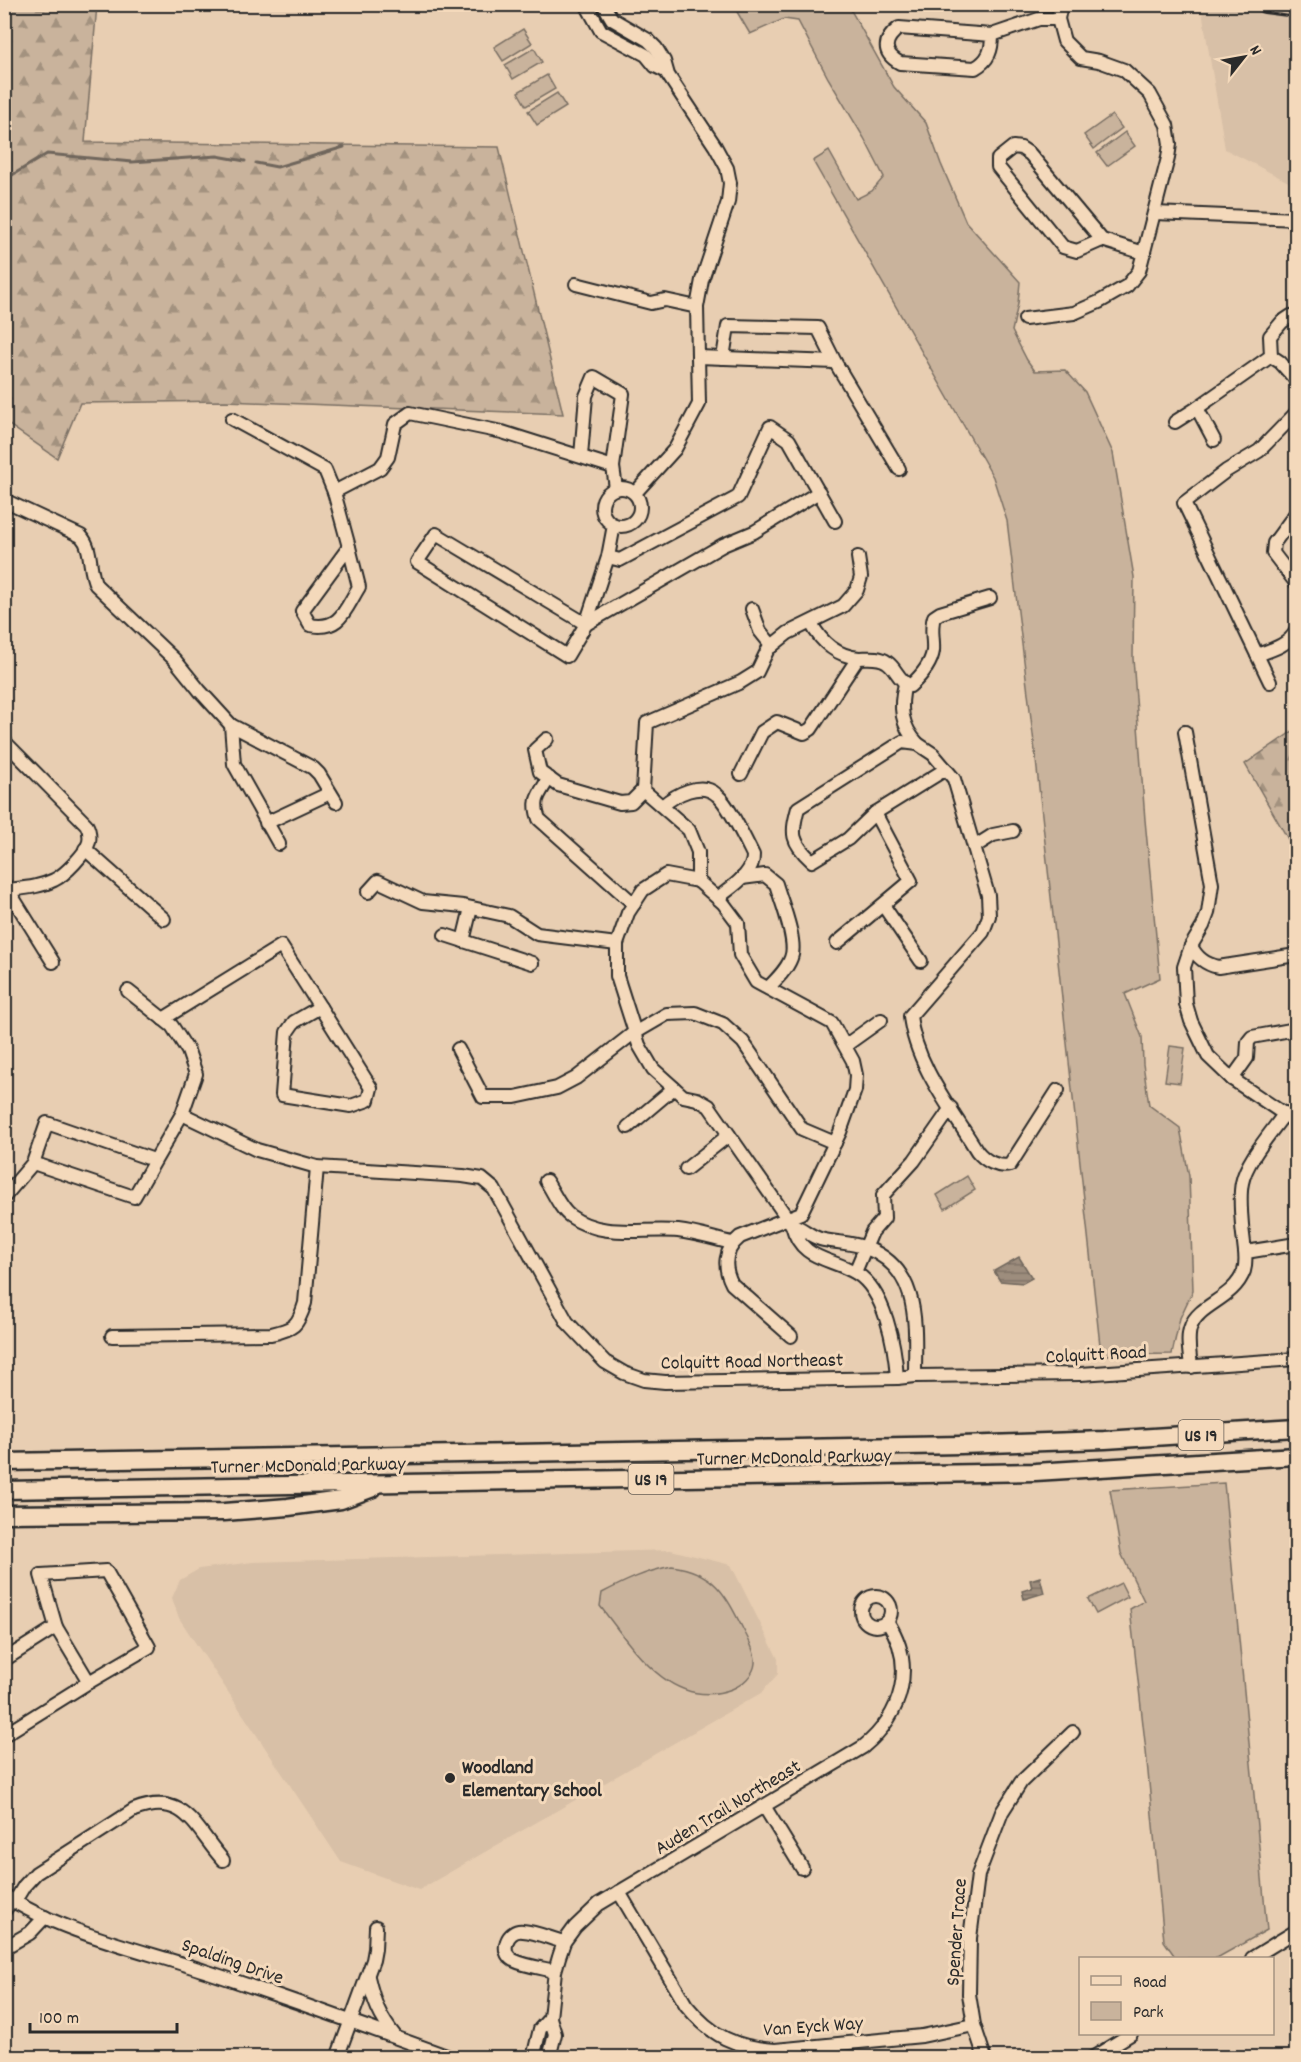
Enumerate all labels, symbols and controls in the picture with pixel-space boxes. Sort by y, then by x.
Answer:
north arrow [1214,27,1274,87]
text: N [1243,41,1267,60]
street label: Colquitt Road [1045,1339,1148,1373]
street label: Colquitt Road Northeast [660,1347,844,1379]
road number: US 19 [1178,1420,1224,1450]
street label: Turner McDonald Parkway [696,1443,893,1475]
street label: Turner McDonald Parkway [210,1451,407,1483]
road number: US 19 [628,1464,674,1494]
street label: Auden Trail Northeast [650,1754,807,1863]
place label: Woodland Elementary School [462,1755,602,1806]
marker: Woodland Elementary School [443,1771,457,1785]
street label: Spender Trace [940,1877,976,1987]
street label: Spalding Drive [177,1932,287,1993]
legend [1079,1957,1274,2035]
text: Road [1133,1971,1167,1996]
scale bar [30,1996,177,2034]
text: Park [1133,2001,1164,2026]
text: 100 m [39,2007,79,2032]
street label: Van Eyck Way [762,2010,865,2045]

